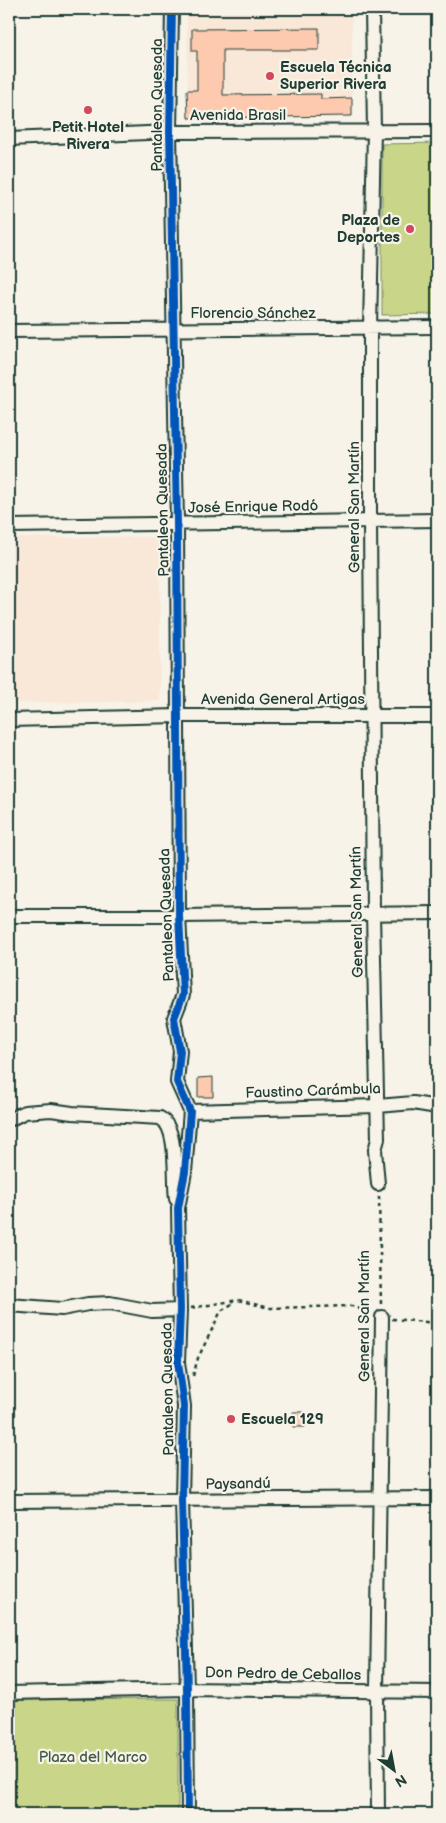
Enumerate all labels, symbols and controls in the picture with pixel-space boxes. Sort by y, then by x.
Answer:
street label: Pantaleon Quesada [148,38,167,172]
place label: Escuela Técnica Superior Rivera [280,58,392,94]
marker: Escuela Técnica Superior Rivera [264,70,276,82]
marker: Petit Hotel Rivera [82,104,94,116]
street label: Avenida Brasil [190,106,286,125]
place label: Petit Hotel Rivera [52,118,124,154]
place label: Plaza de Deportes [337,211,400,247]
marker: Plaza de Deportes [404,223,416,235]
street label: Florencio Sánchez [190,304,316,323]
street label: General San Martín [345,441,364,573]
street label: Pantaleon Quesada [152,443,174,577]
street label: José Enrique Rodó [188,496,318,518]
street label: Avenida General Artigas [201,690,365,709]
street label: General San Martín [346,846,368,978]
street label: Pantaleon Quesada [155,848,179,982]
street label: Faustino Carámbula [245,1079,381,1103]
street label: General San Martín [355,1250,374,1382]
street label: Pantaleon Quesada [157,1322,179,1456]
place label: Escuela 129 [241,1410,324,1429]
marker: Escuela 129 [225,1413,237,1425]
street label: Paysandú [205,1474,271,1494]
street label: Don Pedro de Ceballos [205,1663,362,1685]
north arrow [368,1746,418,1796]
park label: Plaza del Marco [39,1748,147,1767]
text: N [392,1771,410,1791]

